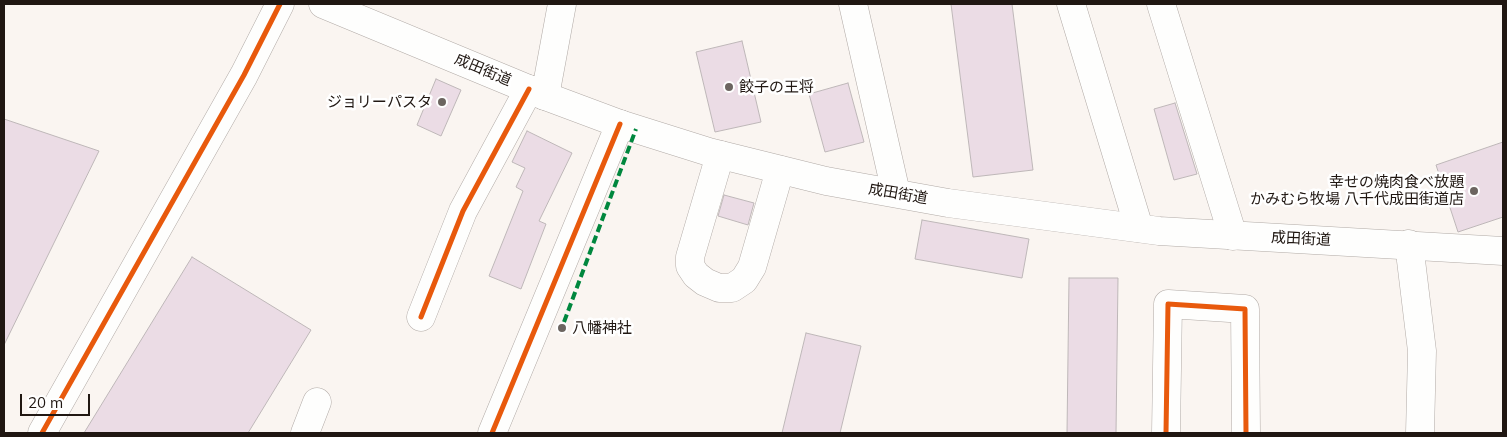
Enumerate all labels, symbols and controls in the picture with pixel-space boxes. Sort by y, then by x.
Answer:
street label: 成田街道 [452,50,514,90]
place label: 餃子の王将 [739,78,814,96]
marker: 餃子の王将 [723,81,735,93]
place label: ジョリーパスタ [327,93,432,111]
marker: ジョリーパスタ [436,96,448,108]
place label: 幸せの焼肉食べ放題 かみむら牧場 八千代成田街道店 [1250,173,1464,208]
street label: 成田街道 [867,180,929,208]
marker: 幸せの焼肉食べ放題 かみむら牧場 八千代成田街道店 [1468,185,1480,197]
street label: 成田街道 [1271,228,1331,250]
place label: 八幡神社 [572,319,632,337]
marker: 八幡神社 [556,322,568,334]
scale bar [22,384,92,416]
text: 20 m [28,393,63,412]

